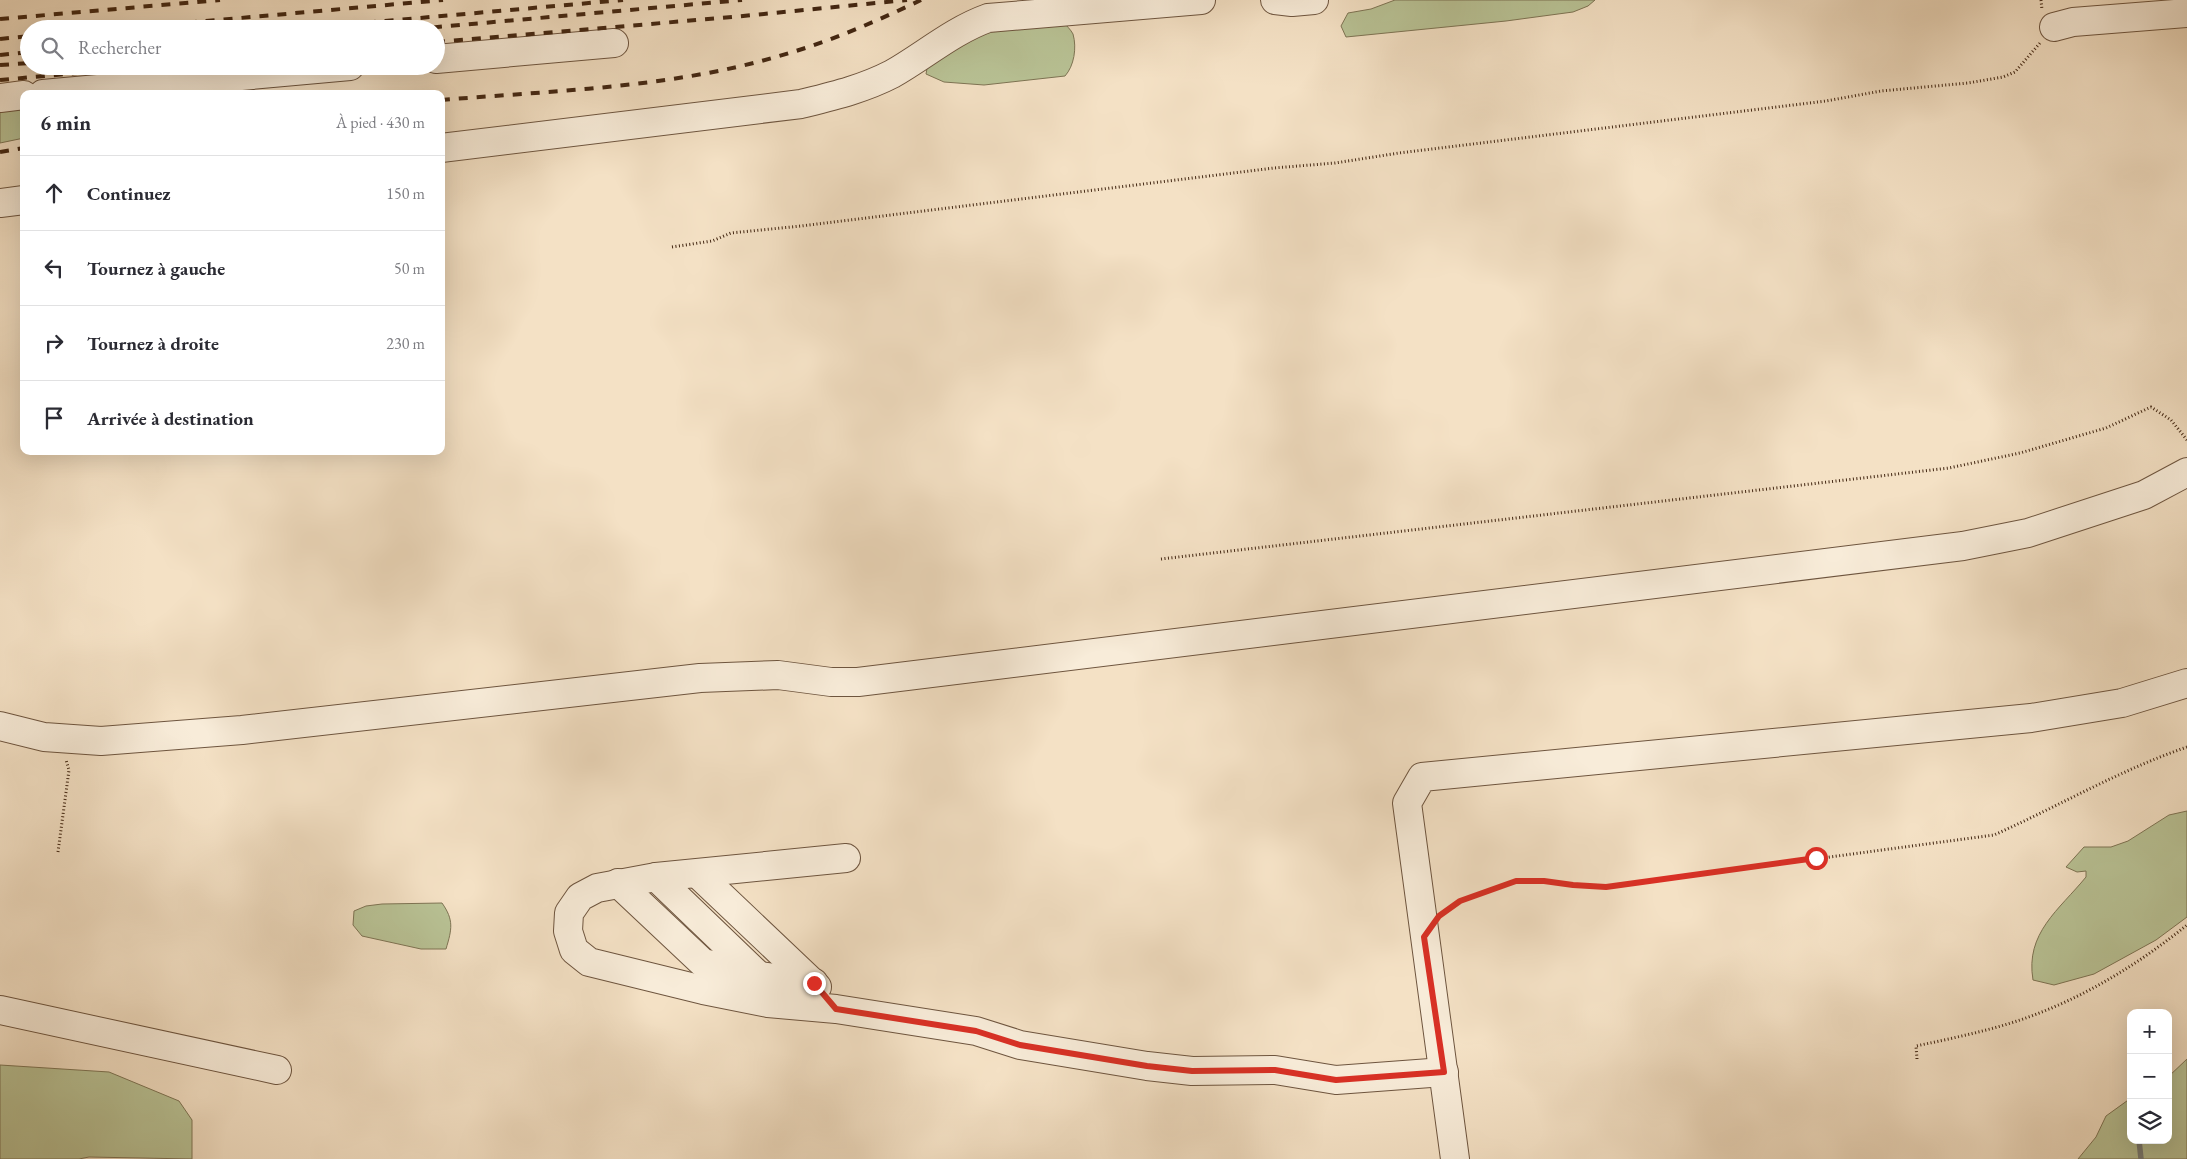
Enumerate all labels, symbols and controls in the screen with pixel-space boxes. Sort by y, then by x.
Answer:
search box [20,20,445,75]
icon: search [38,34,66,62]
text: Rechercher [78,35,161,60]
text: 6 min [40,109,91,136]
text: À pied · 430 m [336,112,425,133]
icon: ahead [40,179,68,207]
text: Continuez [87,181,171,206]
text: 150 m [386,183,425,204]
icon: left [40,254,68,282]
text: Tournez à gauche [87,256,225,281]
text: 50 m [394,258,425,279]
icon: right [40,329,68,357]
text: Tournez à droite [87,331,219,356]
text: 230 m [386,333,425,354]
icon: arrive [40,404,68,432]
text: Arrivée à destination [87,406,254,431]
route start [1805,847,1828,870]
route end [803,972,826,995]
map controls [2127,1009,2172,1144]
button: + [2127,1009,2172,1054]
button: − [2127,1054,2172,1099]
button: layers [2127,1099,2172,1144]

